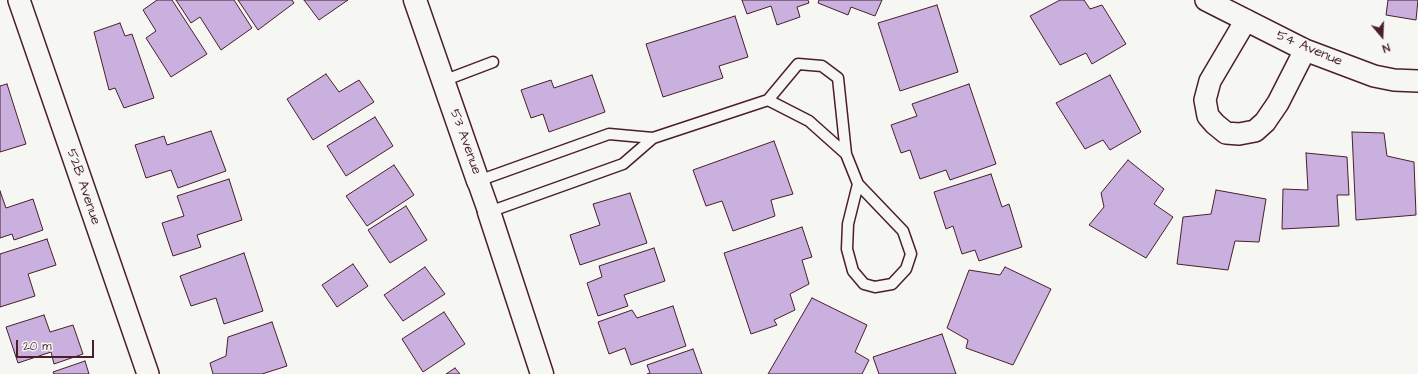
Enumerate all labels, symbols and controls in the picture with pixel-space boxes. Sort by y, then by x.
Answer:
north arrow [1362,16,1402,56]
street label: 54 Avenue [1273,27,1345,71]
text: N [1380,40,1392,56]
street label: 53 Avenue [445,107,485,177]
street label: 52B Avenue [62,147,104,227]
scale bar [18,332,96,358]
text: 20 m [23,338,52,355]

